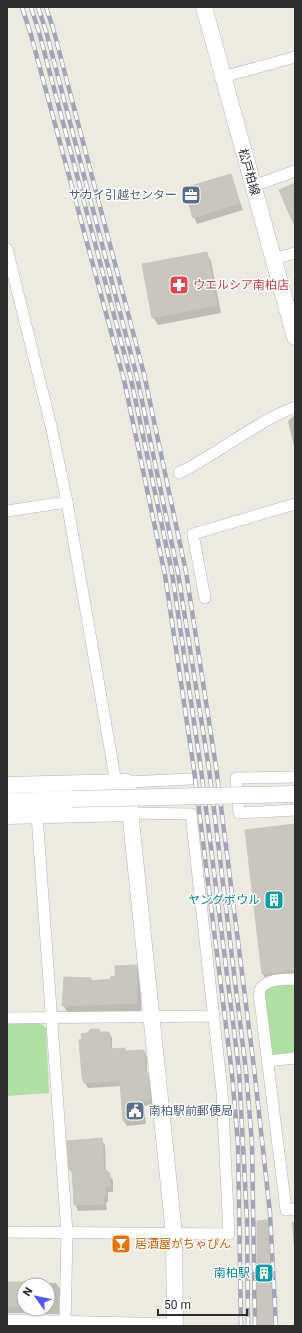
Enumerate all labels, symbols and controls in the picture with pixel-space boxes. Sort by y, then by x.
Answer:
street label: 松戸柏線 [236,147,262,197]
office icon: サカイ引越センター [180,184,202,206]
place label: サカイ引越センター [69,188,177,202]
pharmacy icon: ウエルシア南柏店 [168,274,190,296]
place label: ウエルシア南柏店 [193,278,289,292]
building icon: ヤングボウル [263,889,285,911]
place label: ヤングボウル [188,893,260,907]
public building icon: 南柏駅前郵便局 [124,1100,146,1122]
place label: 南柏駅前郵便局 [149,1104,233,1118]
bar icon: 居酒屋がちゃぴん [110,1233,132,1255]
place label: 居酒屋がちゃぴん [135,1237,231,1251]
building icon: 南柏駅 [253,1262,275,1284]
place label: 南柏駅 [214,1266,250,1280]
north arrow [16,1277,56,1317]
text: N [20,1285,36,1299]
scale bar [158,1291,247,1317]
text: 50 m [164,1298,191,1312]

